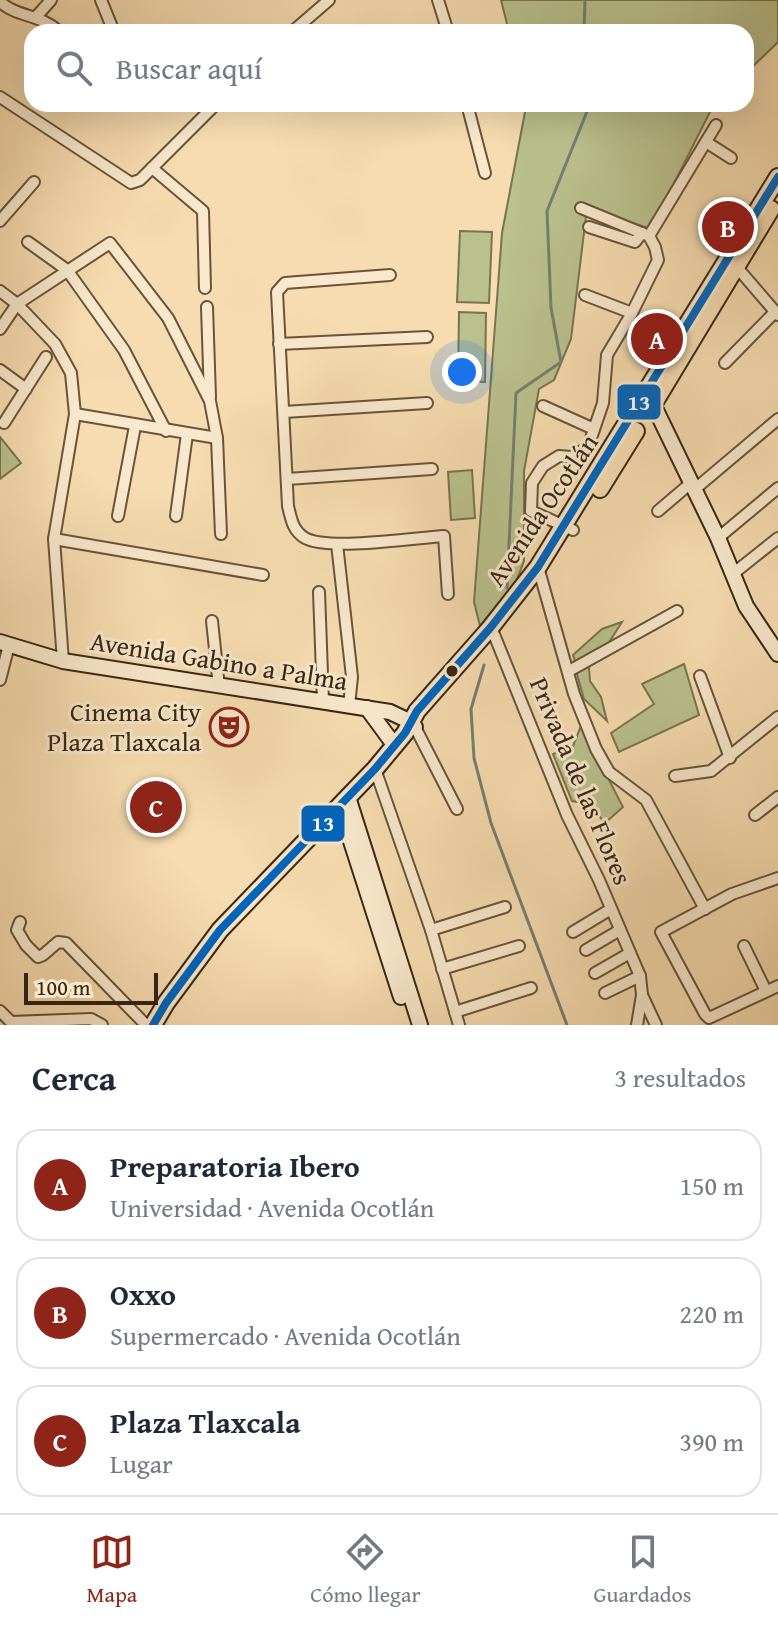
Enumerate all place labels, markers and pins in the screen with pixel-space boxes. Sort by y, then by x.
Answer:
pin: B [702,197,754,257]
pin: A [631,309,683,369]
unlabelled marker [444,663,460,679]
place label: Cinema City Plaza Tlaxcala [47,692,202,761]
theatre icon: Cinema City Plaza Tlaxcala [208,706,250,748]
pin: C [130,777,182,837]

